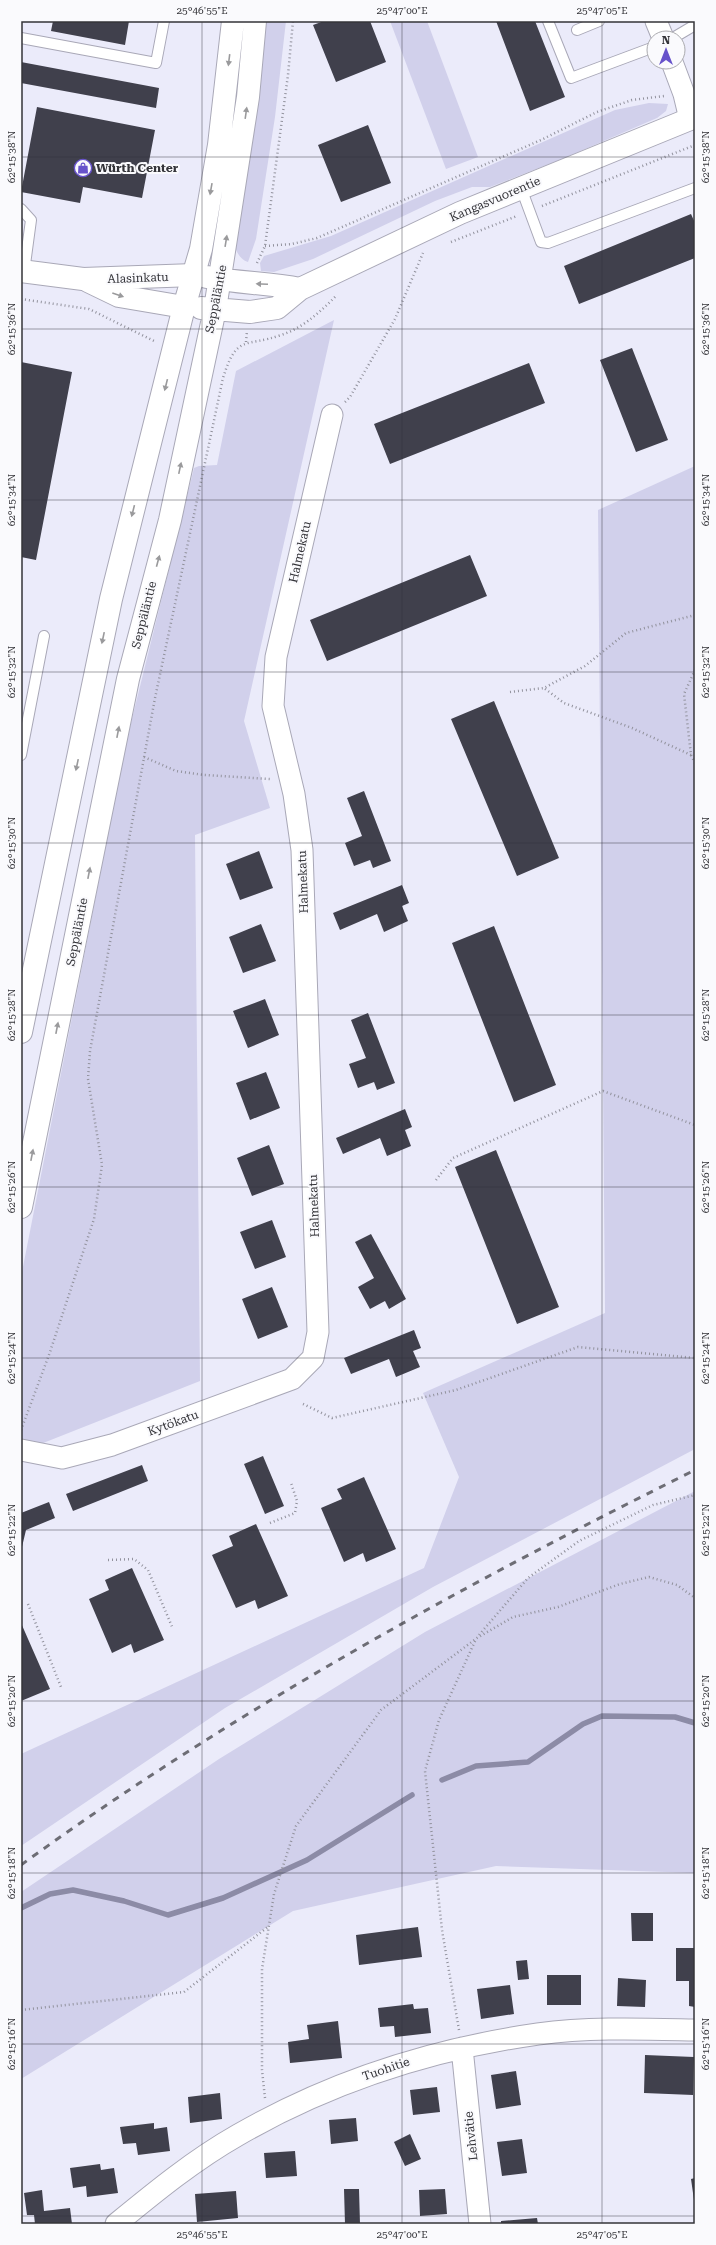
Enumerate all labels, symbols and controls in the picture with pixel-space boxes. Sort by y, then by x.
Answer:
text: 25°46'55"E [176,5,228,16]
text: 25°47'00"E [376,5,428,16]
text: 25°47'05"E [576,5,628,16]
north arrow [646,30,686,70]
text: N [662,34,671,47]
one-way arrow [226,54,232,66]
one-way arrow [243,107,249,119]
text: 62°15'38"N [6,131,17,183]
text: 62°15'38"N [700,131,711,183]
shop icon: Würth Center [73,158,93,178]
place label: Würth Center [96,161,179,175]
street label: Kangasvuorentie [447,173,543,224]
one-way arrow [208,182,214,195]
one-way arrow [223,235,229,247]
street label: Seppäläntie [203,263,230,334]
street label: Alasinkatu [107,270,169,286]
one-way arrow [256,281,268,288]
one-way arrow [113,293,125,299]
text: 62°15'36"N [6,303,17,355]
text: 62°15'36"N [700,303,711,355]
one-way arrow [162,379,168,391]
one-way arrow [178,462,184,474]
text: 62°15'34"N [6,474,17,526]
text: 62°15'34"N [700,474,711,526]
one-way arrow [130,505,136,517]
street label: Halmekatu [286,519,314,584]
one-way arrow [156,555,162,567]
street label: Seppäläntie [129,579,159,650]
one-way arrow [100,631,106,644]
text: 62°15'32"N [6,646,17,698]
text: 62°15'32"N [700,646,711,698]
one-way arrow [115,726,121,738]
one-way arrow [73,759,79,771]
text: 62°15'30"N [6,817,17,869]
text: 62°15'30"N [700,817,711,869]
street label: Halmekatu [295,850,311,914]
one-way arrow [86,867,92,879]
street label: Seppäläntie [64,896,91,967]
text: 62°15'28"N [6,989,17,1041]
text: 62°15'28"N [700,989,711,1041]
one-way arrow [55,1022,61,1034]
one-way arrow [29,1149,35,1161]
text: 62°15'26"N [6,1161,17,1213]
text: 62°15'26"N [700,1161,711,1213]
street label: Halmekatu [306,1174,322,1238]
text: 62°15'24"N [6,1332,17,1384]
text: 62°15'24"N [700,1332,711,1384]
street label: Kytökatu [146,1407,201,1439]
text: 62°15'22"N [6,1504,17,1556]
text: 62°15'22"N [700,1504,711,1556]
text: 62°15'20"N [6,1675,17,1727]
text: 62°15'20"N [700,1675,711,1727]
text: 62°15'18"N [6,1847,17,1899]
text: 62°15'18"N [700,1847,711,1899]
text: 62°15'16"N [6,2018,17,2070]
text: 62°15'16"N [700,2018,711,2070]
street label: Tuohitie [360,2054,412,2084]
street label: Lehvätie [461,2110,481,2161]
text: 25°46'55"E [176,2229,228,2240]
text: 25°47'00"E [376,2229,428,2240]
text: 25°47'05"E [576,2229,628,2240]

